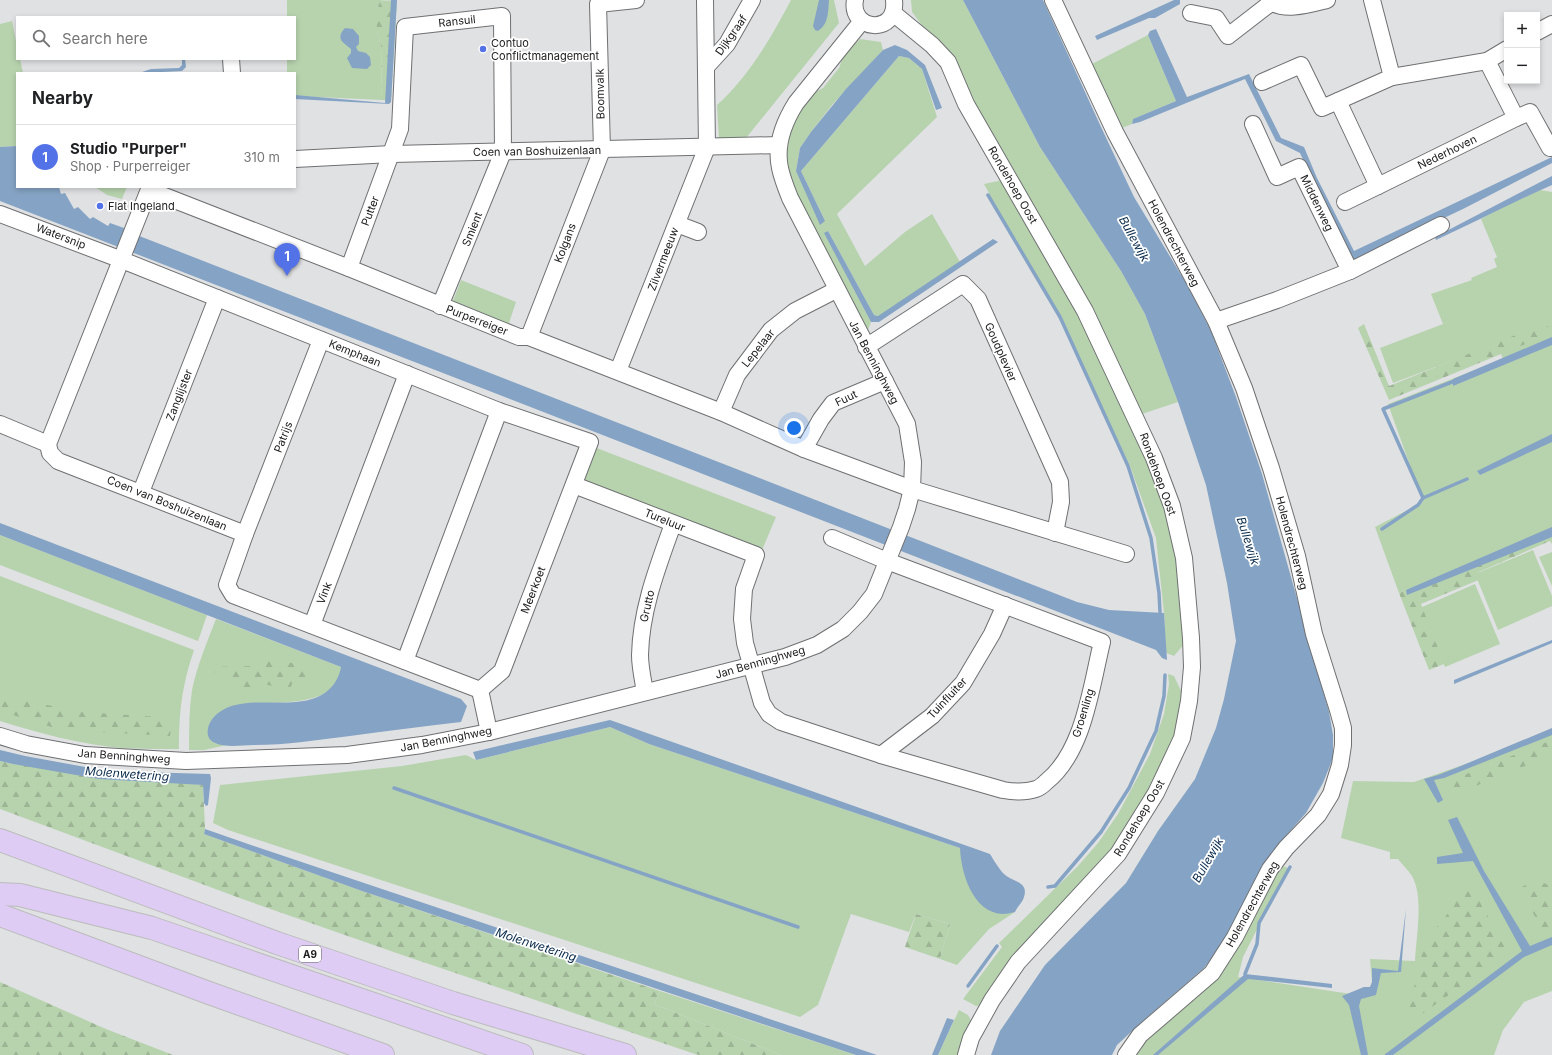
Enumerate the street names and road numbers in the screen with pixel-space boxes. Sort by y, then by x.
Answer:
street label: Ransuil [438,12,476,30]
street label: Dijkgraaf [712,12,750,58]
street label: Boomvalk [593,68,607,120]
street label: Nederhoven [1415,132,1479,172]
street label: Coen van Boshuizenlaan [473,143,601,159]
street label: Rondehoep Oost [985,144,1041,226]
street label: Middenweg [1297,173,1337,233]
street label: Putter [358,194,382,228]
street label: Holendrechterweg [1145,197,1203,289]
street label: Smient [459,209,485,248]
street label: Watersnip [34,220,88,252]
street label: Kolgans [551,221,579,265]
street label: Zilvermeeuw [644,225,682,293]
street label: Purperreiger [444,302,510,338]
street label: Jan Benninghweg [846,318,902,406]
street label: Goudplevier [982,320,1020,384]
street label: Lepelaar [738,326,778,370]
street label: Kemphaan [327,336,383,370]
street label: Zanglijster [163,367,195,423]
street label: Fuut [833,387,860,409]
street label: Patrijs [271,419,295,455]
street label: Rondehoep Oost [1137,431,1180,518]
street label: Coen van Boshuizenlaan [105,473,229,533]
street label: Holendrechterweg [1273,495,1311,591]
street label: Tureluur [642,505,688,535]
street label: Meerkoet [518,564,549,616]
street label: Vink [313,580,335,606]
street label: Grutto [637,588,658,623]
street label: Jan Benninghweg [713,642,807,682]
street label: Tuinfluiter [924,674,970,722]
street label: Groenling [1069,687,1097,739]
street label: Jan Benninghweg [399,723,493,755]
street label: Jan Benninghweg [77,746,171,766]
street label: Rondehoep Oost [1111,777,1168,859]
street label: Holendrechterweg [1223,858,1281,950]
road number: A9 [299,946,321,962]

